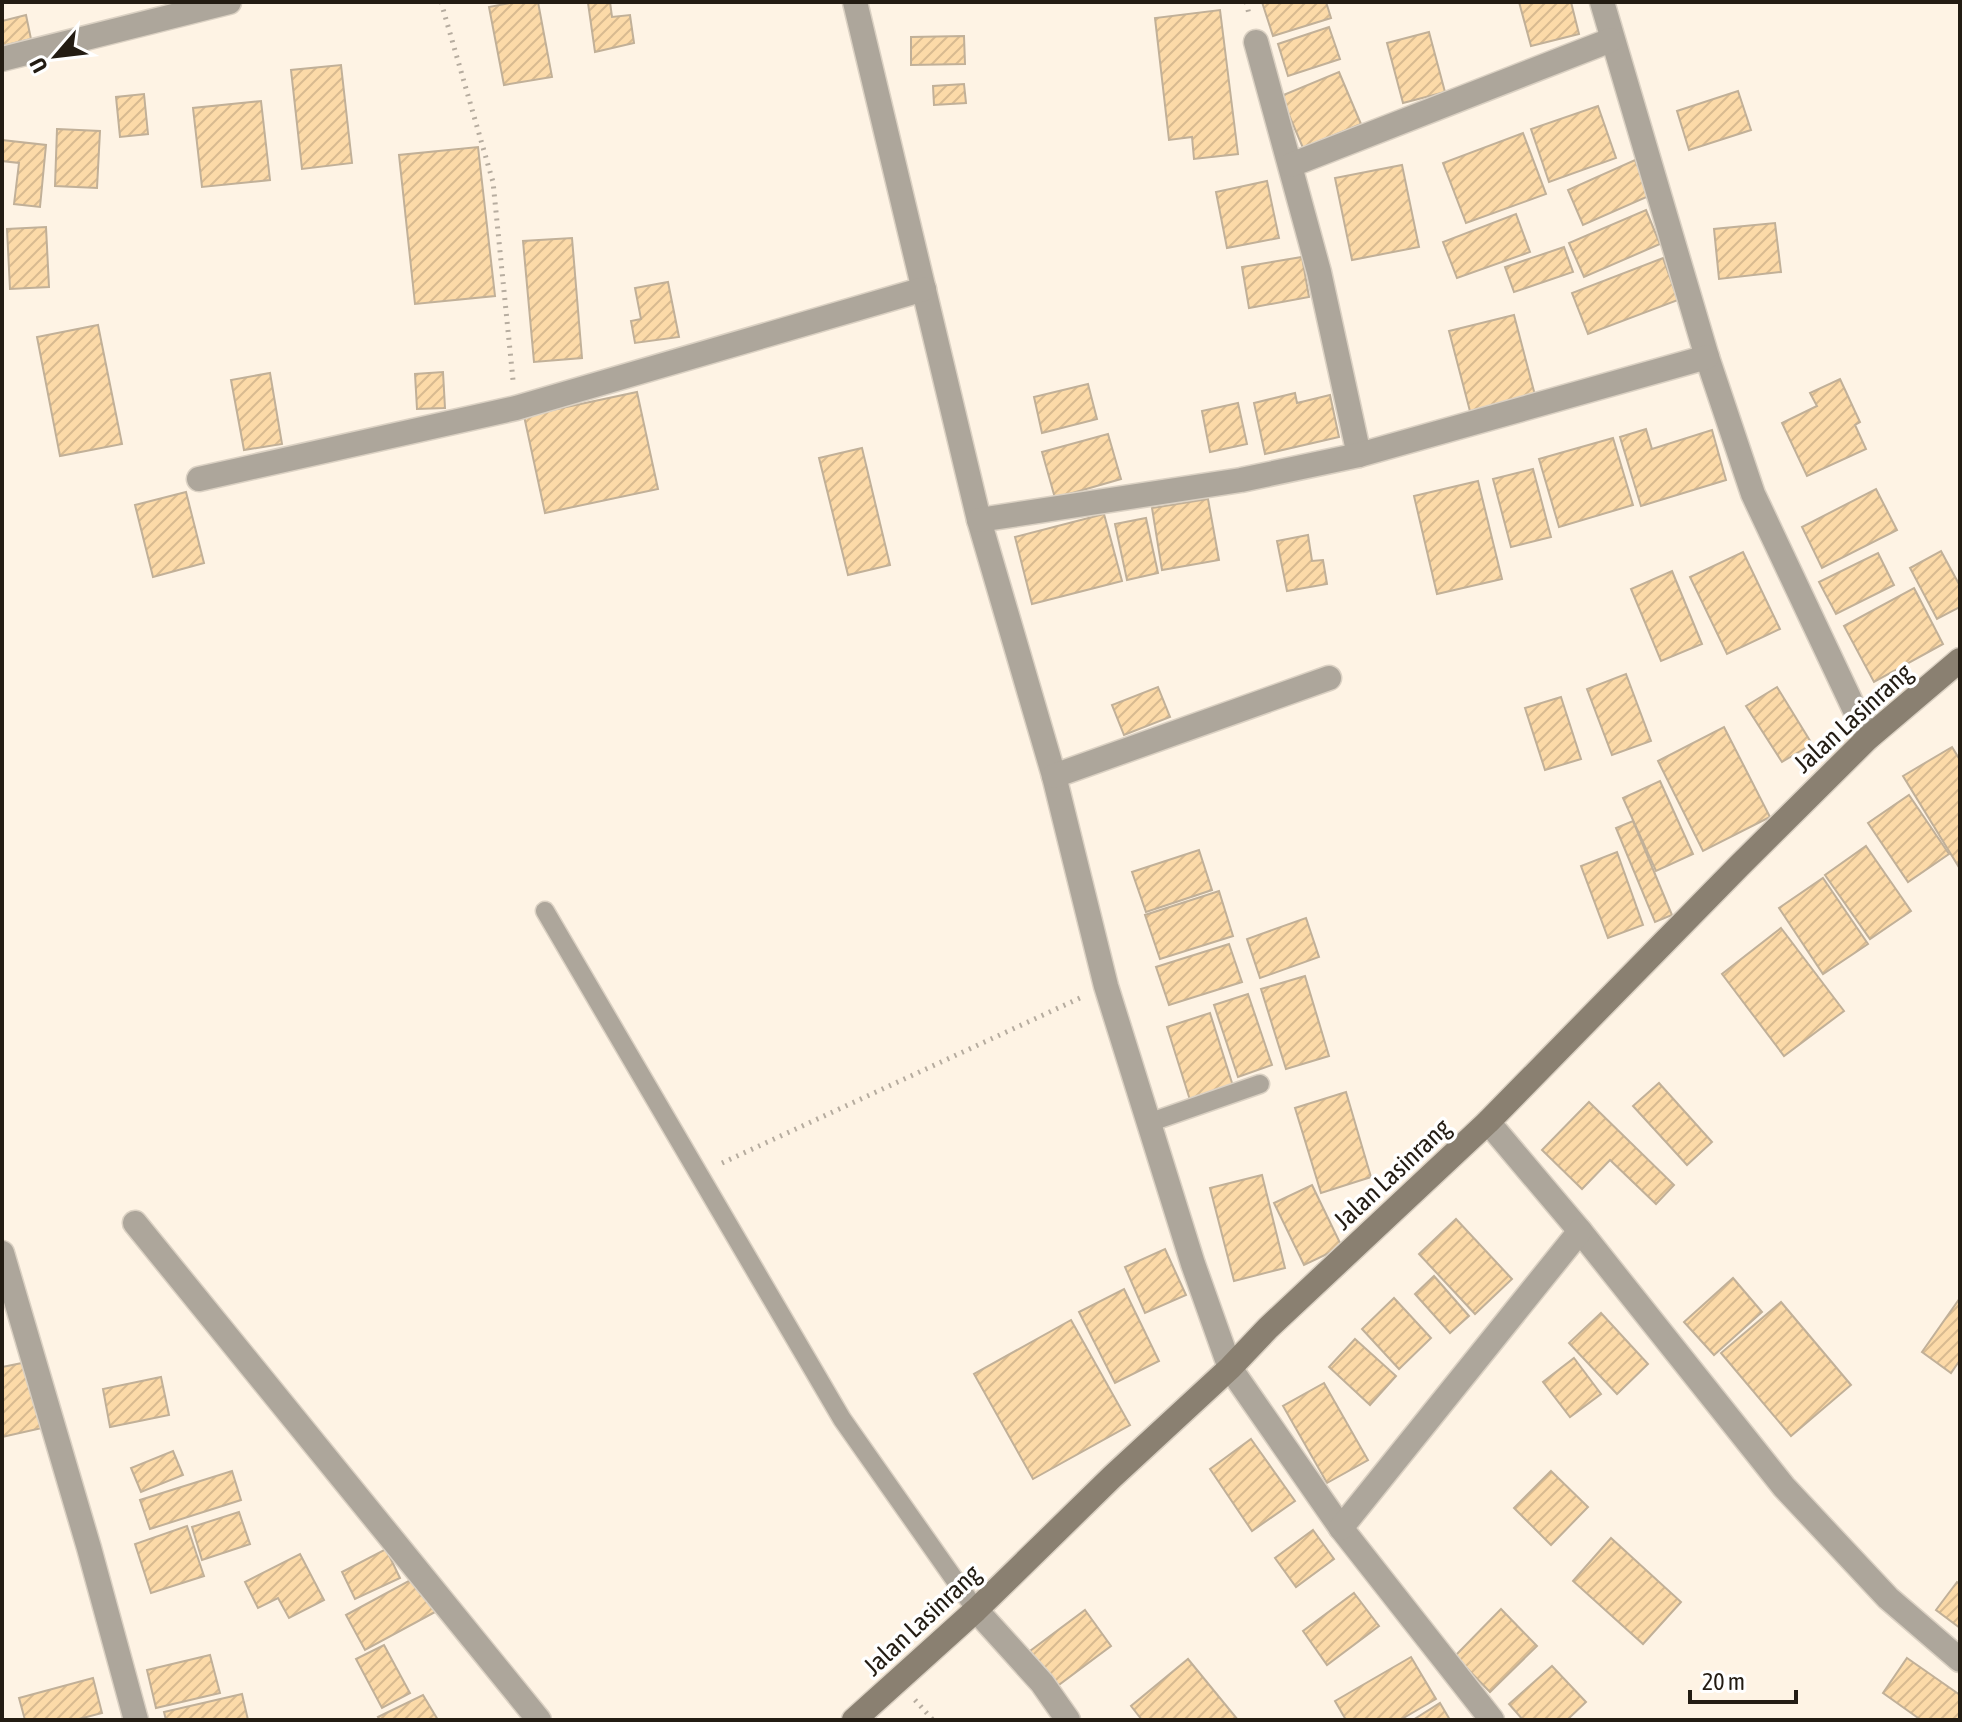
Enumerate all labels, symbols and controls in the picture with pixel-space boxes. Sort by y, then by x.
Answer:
north arrow [16,16,96,96]
text: U [24,54,53,77]
street label: Jalan Lasinrang [1788,657,1919,779]
street label: Jalan Lasinrang [1327,1112,1457,1236]
street label: Jalan Lasinrang [857,1558,987,1682]
scale bar [1690,1654,1796,1704]
text: 20 m [1702,1668,1745,1695]

